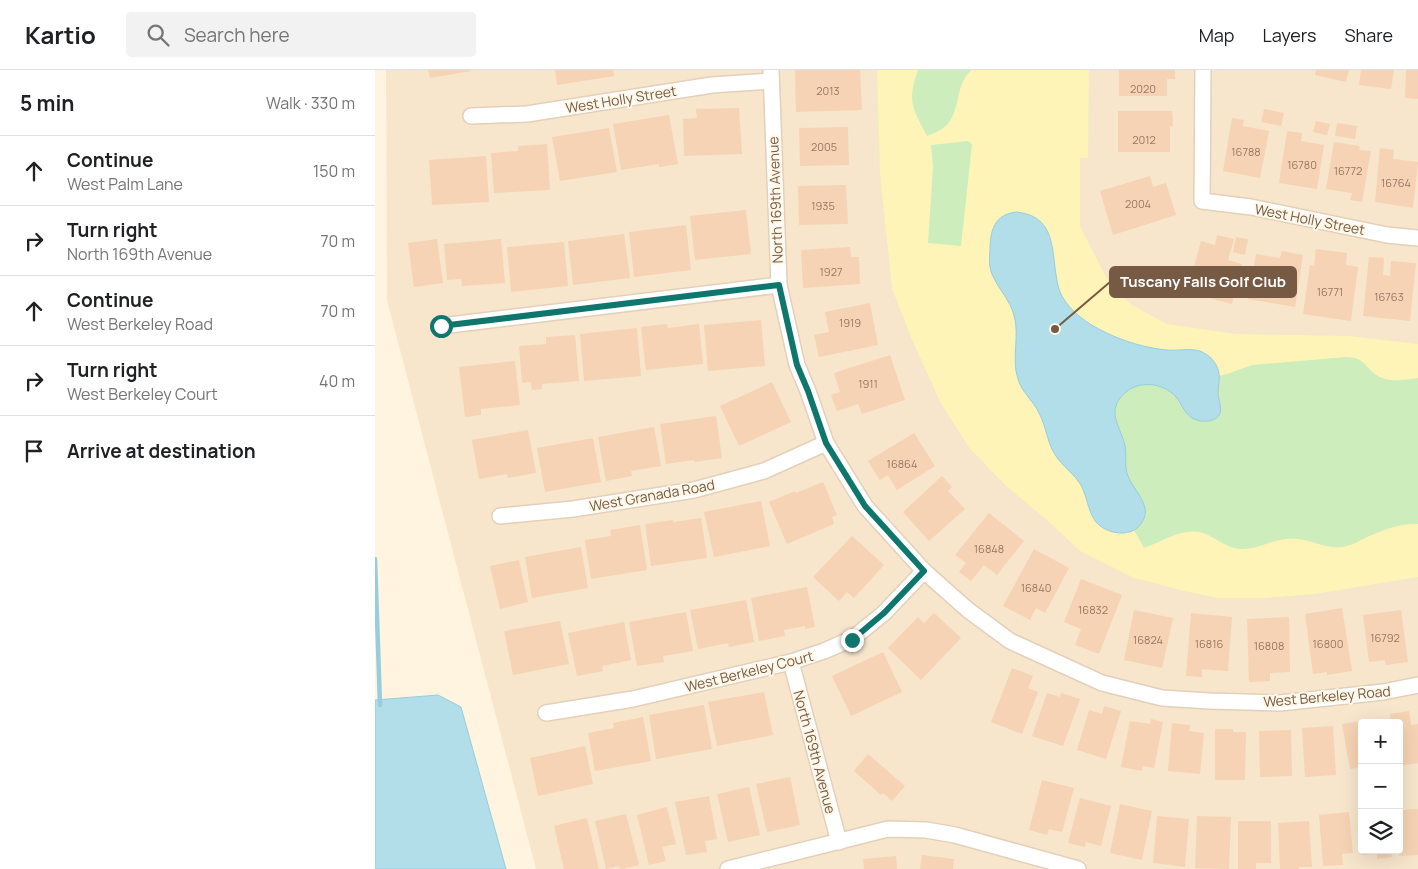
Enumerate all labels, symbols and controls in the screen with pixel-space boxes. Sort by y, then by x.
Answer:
search box [126,12,476,57]
text: Kartio [25,18,96,51]
icon: search [144,21,172,49]
text: Search here [184,22,290,48]
text: Map [1199,23,1234,47]
text: Layers [1262,23,1316,47]
text: Share [1344,23,1393,47]
street label: West Holly Street [564,81,678,117]
house number: 2020 [1130,81,1156,96]
house number: 2013 [816,83,840,98]
text: 5 min [20,89,74,117]
text: Walk · 330 m [266,92,355,114]
house number: 2012 [1132,132,1156,147]
street label: North 169th Avenue [763,136,787,264]
house number: 2005 [811,139,837,154]
house number: 16788 [1231,144,1261,159]
text: Continue [67,147,153,173]
icon: ahead [20,157,48,185]
house number: 16780 [1287,157,1317,172]
text: 150 m [313,160,355,182]
house number: 16772 [1334,163,1362,178]
text: West Palm Lane [67,173,183,195]
house number: 16764 [1381,175,1411,190]
house number: 2004 [1125,196,1151,211]
house number: 1935 [811,198,835,213]
street label: West Holly Street [1253,199,1367,239]
text: Turn right [67,217,157,243]
icon: right [20,227,48,255]
text: 70 m [320,230,355,252]
text: North 169th Avenue [67,243,212,265]
house number: 1927 [820,264,842,279]
callout: Tuscany Falls Golf Club [1110,267,1296,297]
text: Tuscany Falls Golf Club [1120,271,1286,292]
house number: 16771 [1317,284,1343,299]
text: Continue [67,287,153,313]
house number: 16763 [1374,289,1404,304]
icon: ahead [20,297,48,325]
text: 70 m [320,300,355,322]
text: West Berkeley Road [67,313,213,335]
route start [430,315,453,338]
house number: 1919 [839,315,861,330]
text: Turn right [67,357,157,383]
icon: right [20,367,48,395]
text: 40 m [319,370,355,392]
house number: 1911 [858,376,878,391]
text: West Berkeley Court [67,383,218,405]
icon: arrive [20,437,48,465]
text: Arrive at destination [67,438,256,464]
house number: 16864 [887,456,917,471]
street label: West Granada Road [588,475,716,515]
house number: 16848 [974,541,1004,556]
house number: 16840 [1021,580,1051,595]
house number: 16832 [1078,602,1108,617]
route end [841,629,864,652]
house number: 16792 [1370,630,1400,645]
house number: 16824 [1133,632,1163,647]
house number: 16816 [1195,636,1223,651]
house number: 16800 [1313,636,1343,651]
house number: 16808 [1254,638,1284,653]
street label: West Berkeley Court [683,646,816,696]
street label: West Berkeley Road [1263,681,1391,711]
street label: North 169th Avenue [789,688,841,816]
map controls [1358,719,1403,854]
button: + [1358,719,1403,764]
button: − [1358,764,1403,809]
button: layers [1358,809,1403,854]

